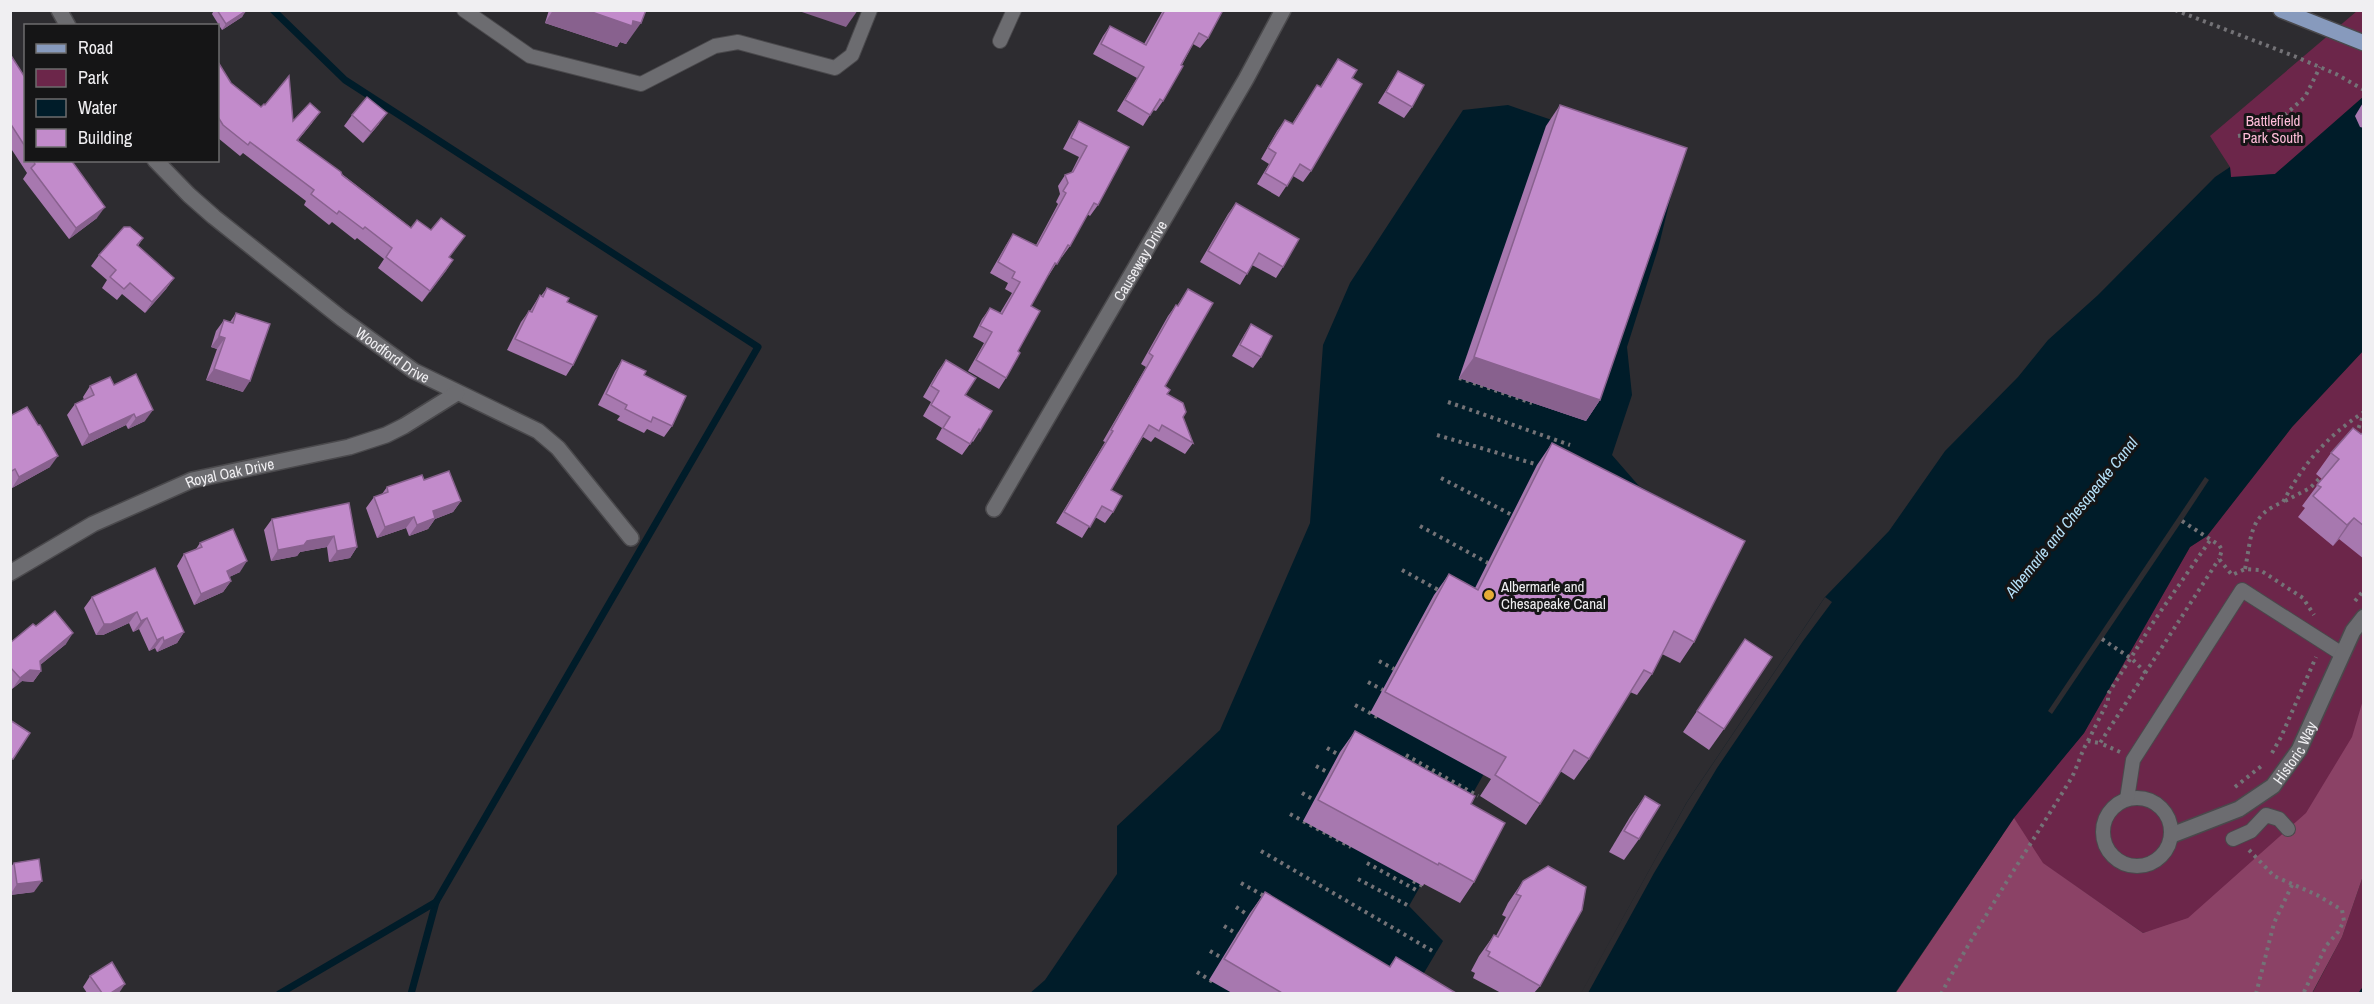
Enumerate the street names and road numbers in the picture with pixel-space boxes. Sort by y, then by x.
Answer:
street label: Causeway Drive [1108,216,1172,305]
street label: Woodford Drive [352,322,434,388]
street label: Royal Oak Drive [181,453,276,492]
street label: Historic Way [2267,717,2322,788]

